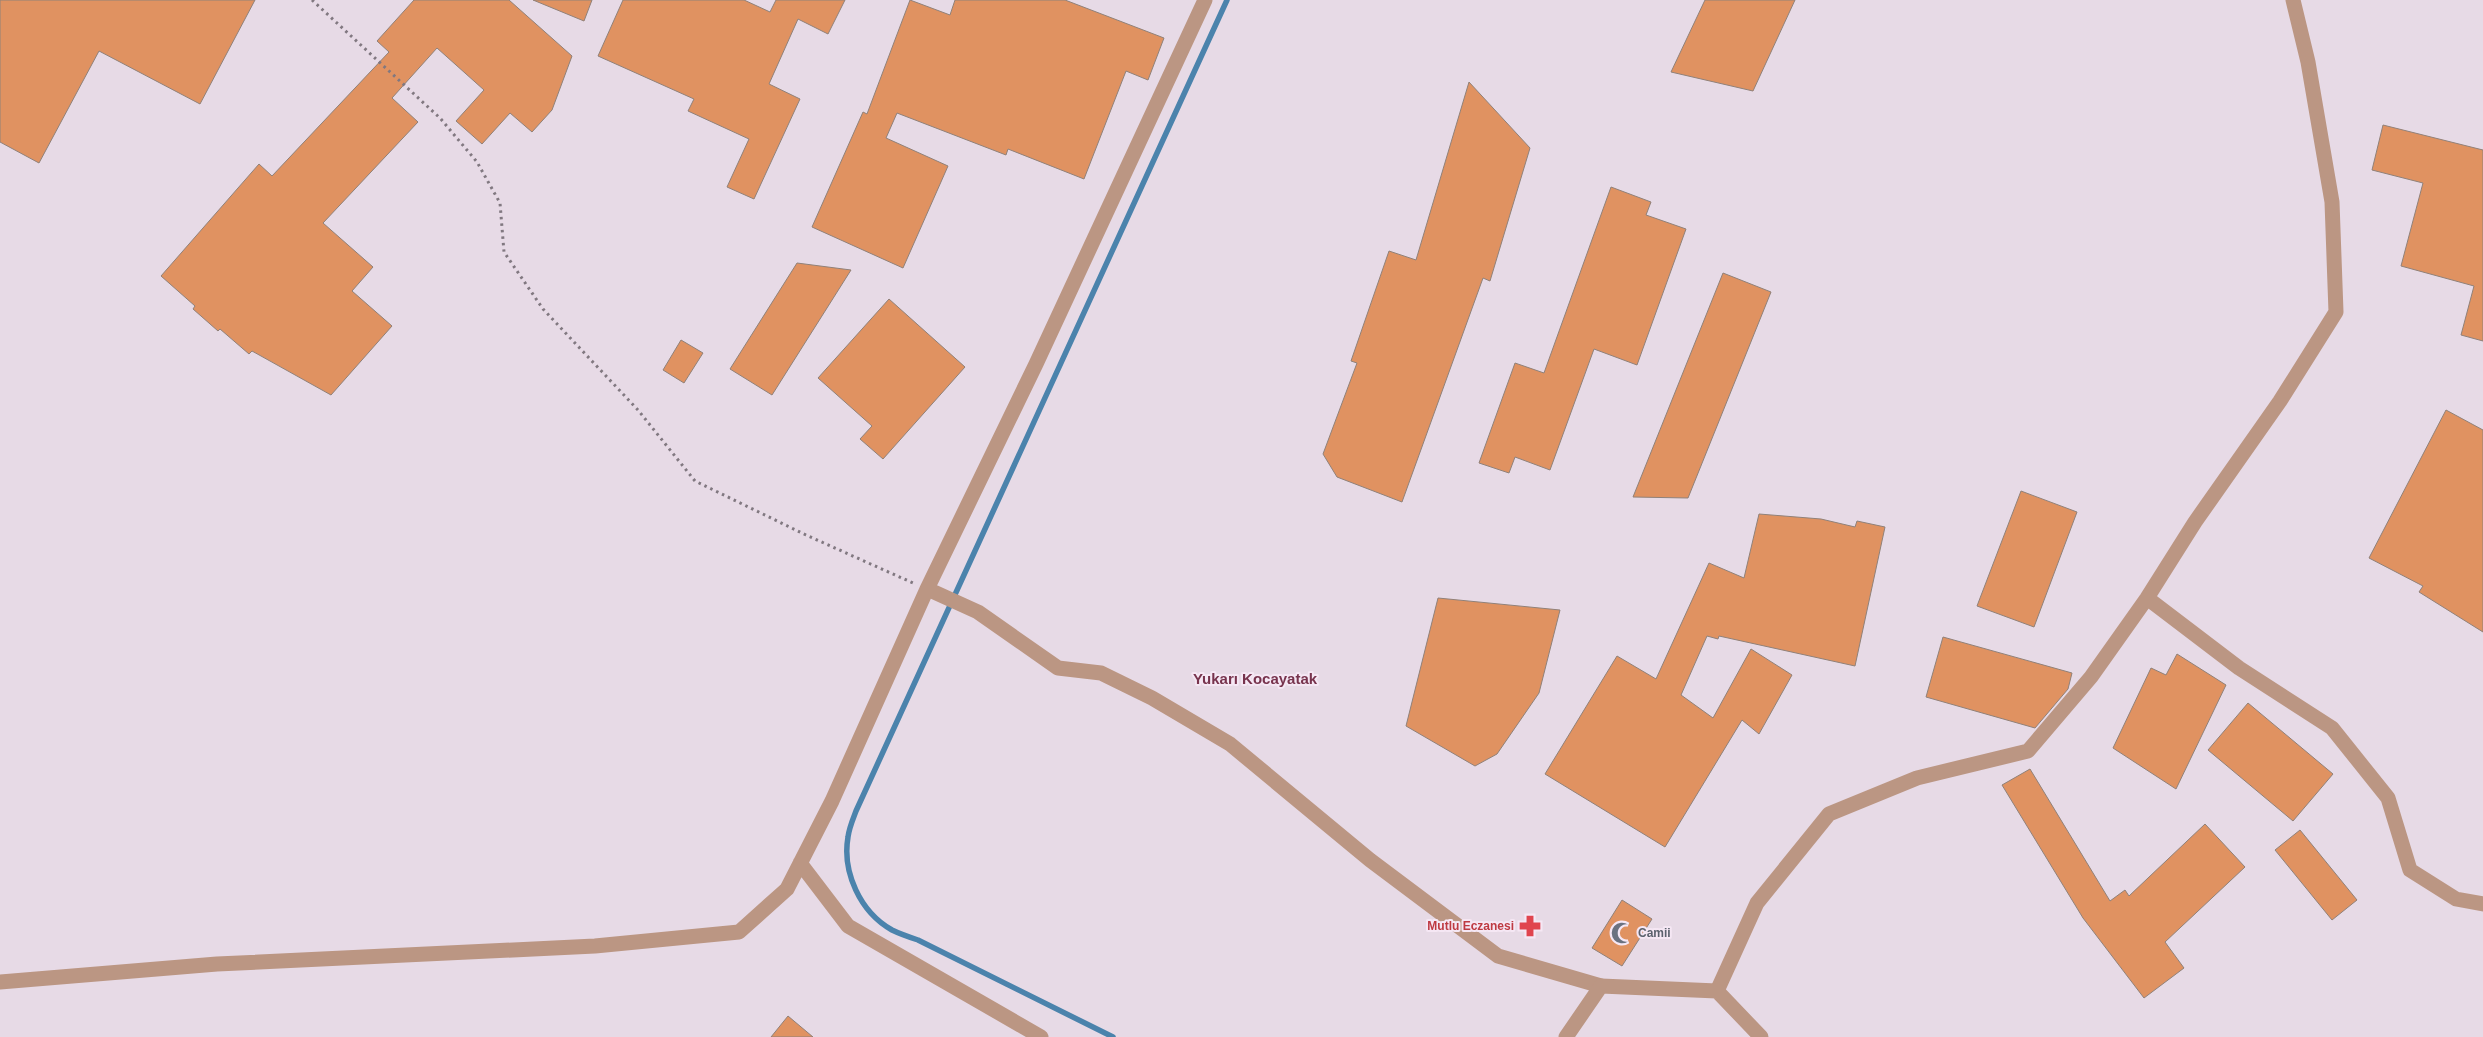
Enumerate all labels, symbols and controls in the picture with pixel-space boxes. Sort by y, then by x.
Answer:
district label: Yukarı Kocayatak [1193,670,1318,687]
pharmacy icon: Mutlu Eczanesi [1517,913,1543,939]
place label: Mutlu Eczanesi [1427,919,1514,933]
mosque icon: Camii [1609,920,1635,946]
place label: Camii [1638,926,1671,940]

